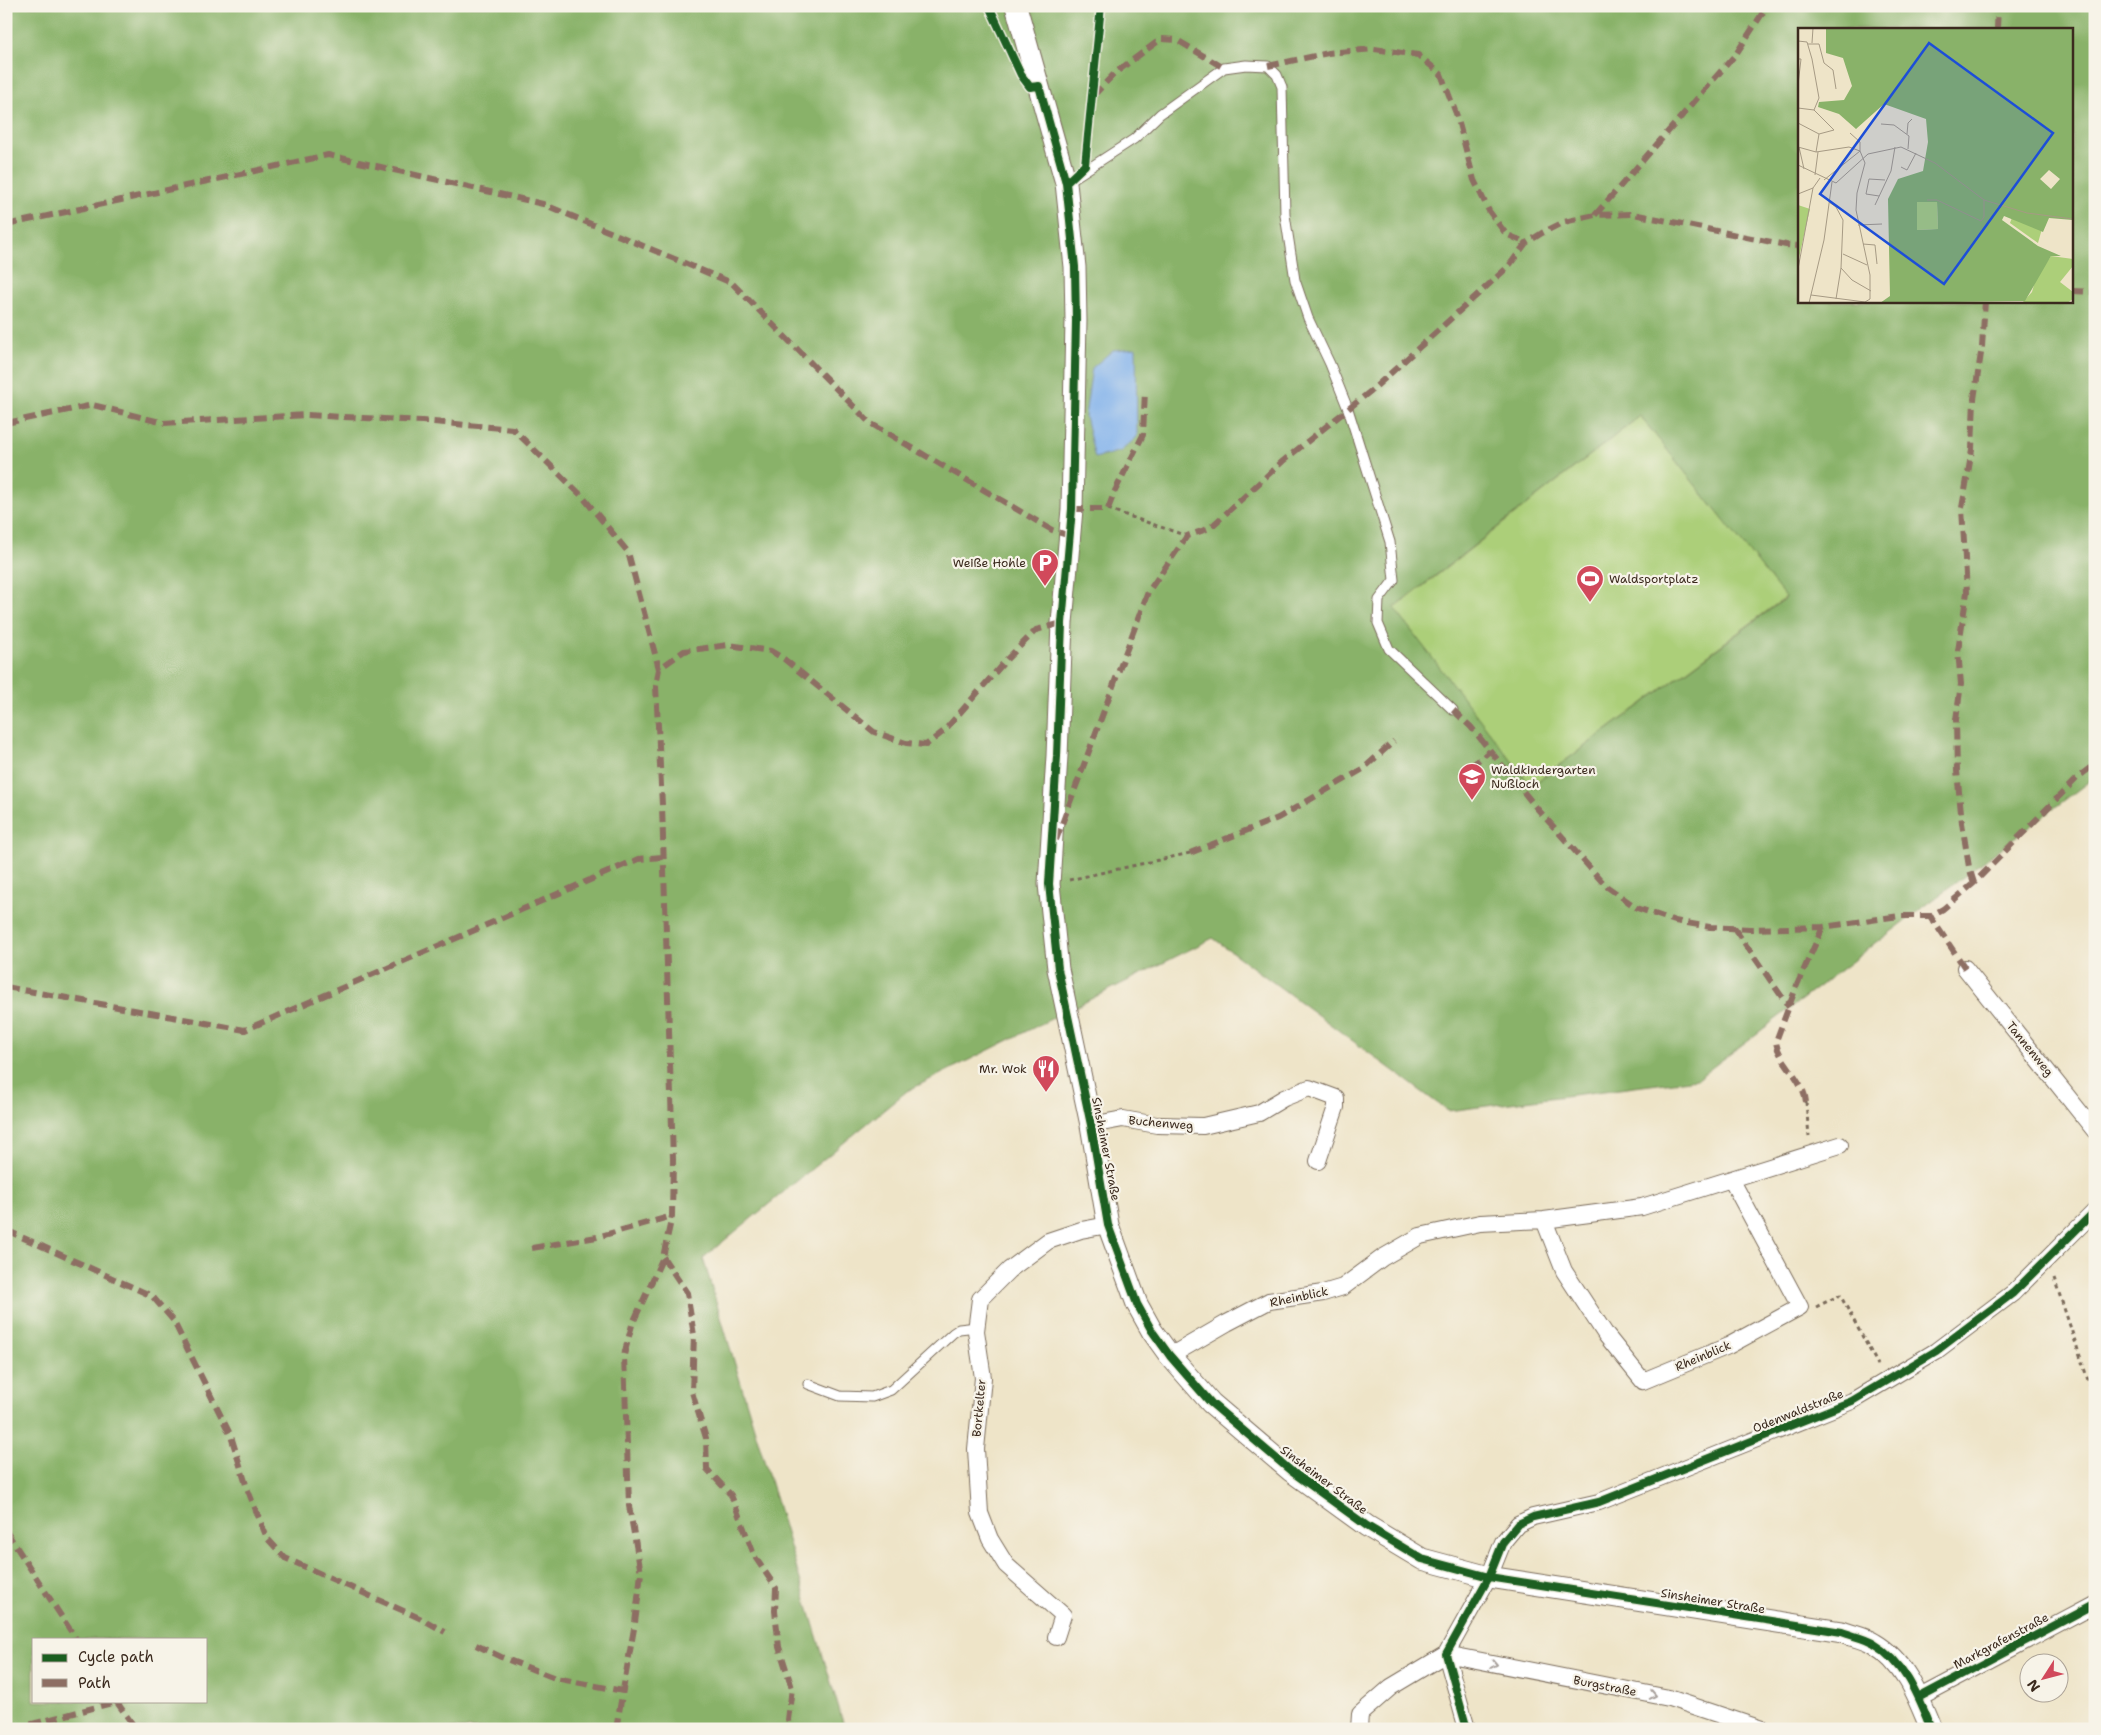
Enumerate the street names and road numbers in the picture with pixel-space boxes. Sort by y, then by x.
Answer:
street label: Tannenweg [2003,1018,2057,1080]
street label: Sinsheimer Straße [1088,1096,1124,1202]
street label: Buchenweg [1128,1112,1194,1134]
street label: Rheinblick [1268,1283,1330,1311]
street label: Rheinblick [1673,1337,1733,1375]
street label: Bortkelter [968,1378,990,1438]
street label: Odenwaldstraße [1750,1385,1846,1436]
street label: Sinsheimer Straße [1277,1442,1371,1518]
street label: Sinsheimer Straße [1660,1585,1766,1617]
street label: Markgrafenstraße [1951,1609,2052,1673]
street label: Burgstraße [1572,1672,1638,1700]

